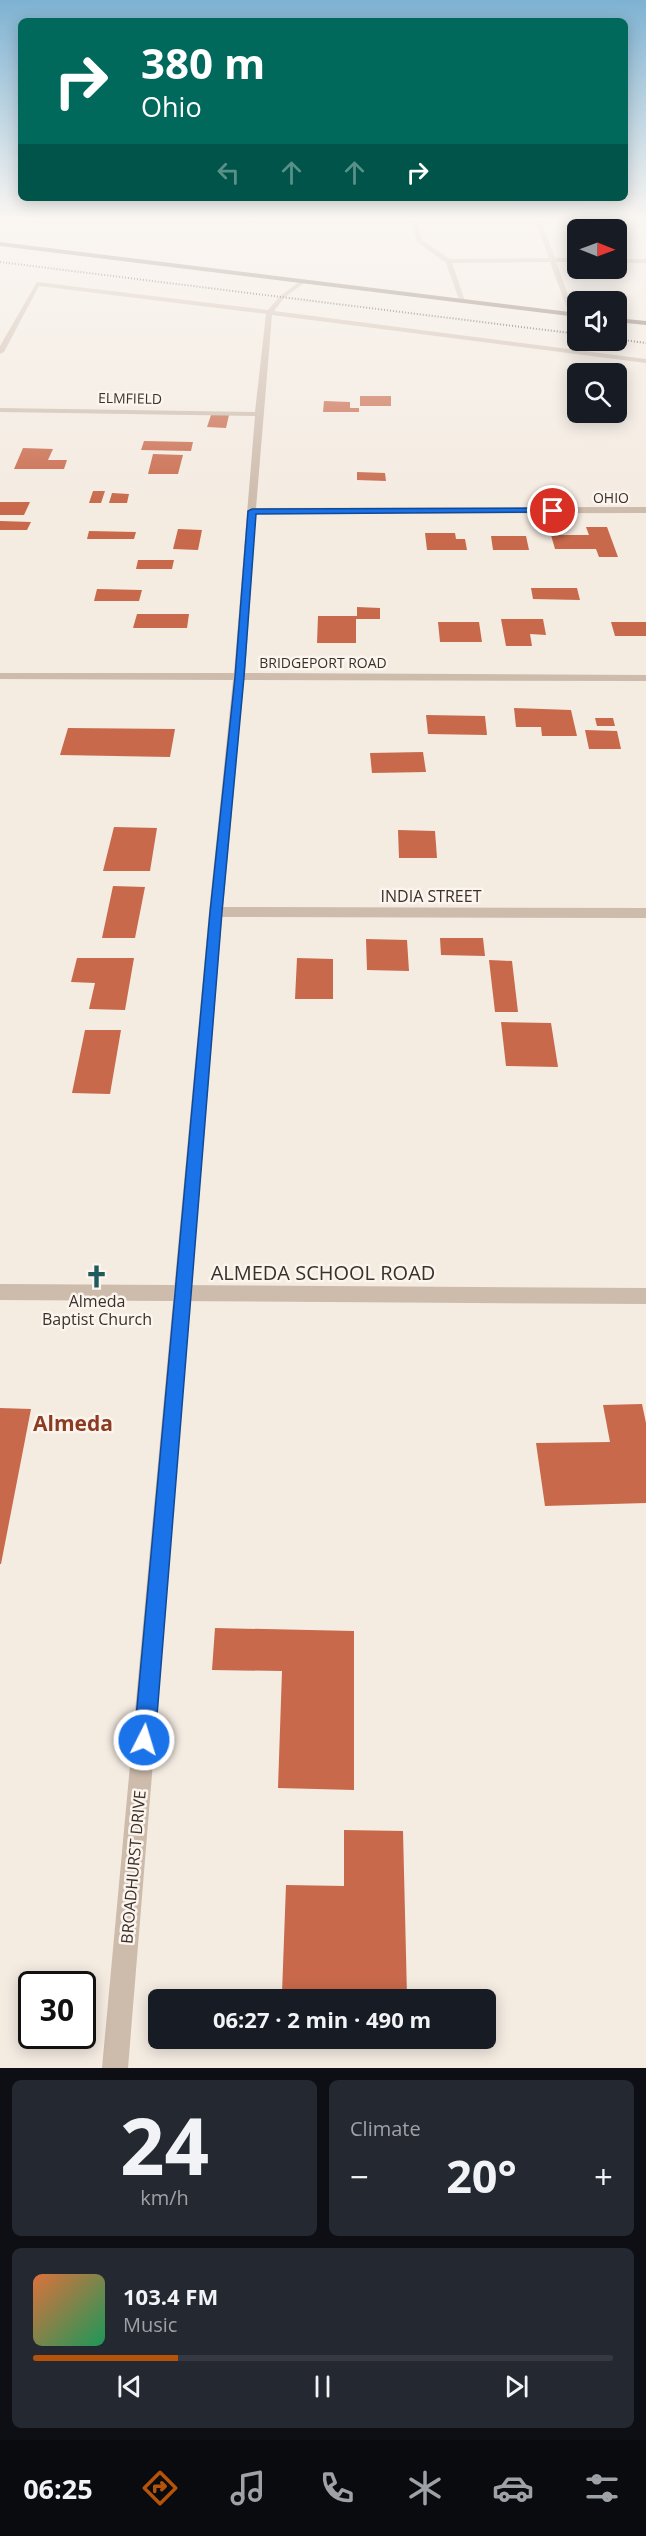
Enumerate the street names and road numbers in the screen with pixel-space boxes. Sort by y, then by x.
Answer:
street label: ELMFIELD [98,388,162,408]
street label: OHIO [593,488,629,507]
street label: BRIDGEPORT ROAD [259,653,387,672]
street label: INDIA STREET [381,885,482,907]
street label: ALMEDA SCHOOL ROAD [211,1259,435,1286]
street label: BROADHURST DRIVE [115,1789,151,1945]

